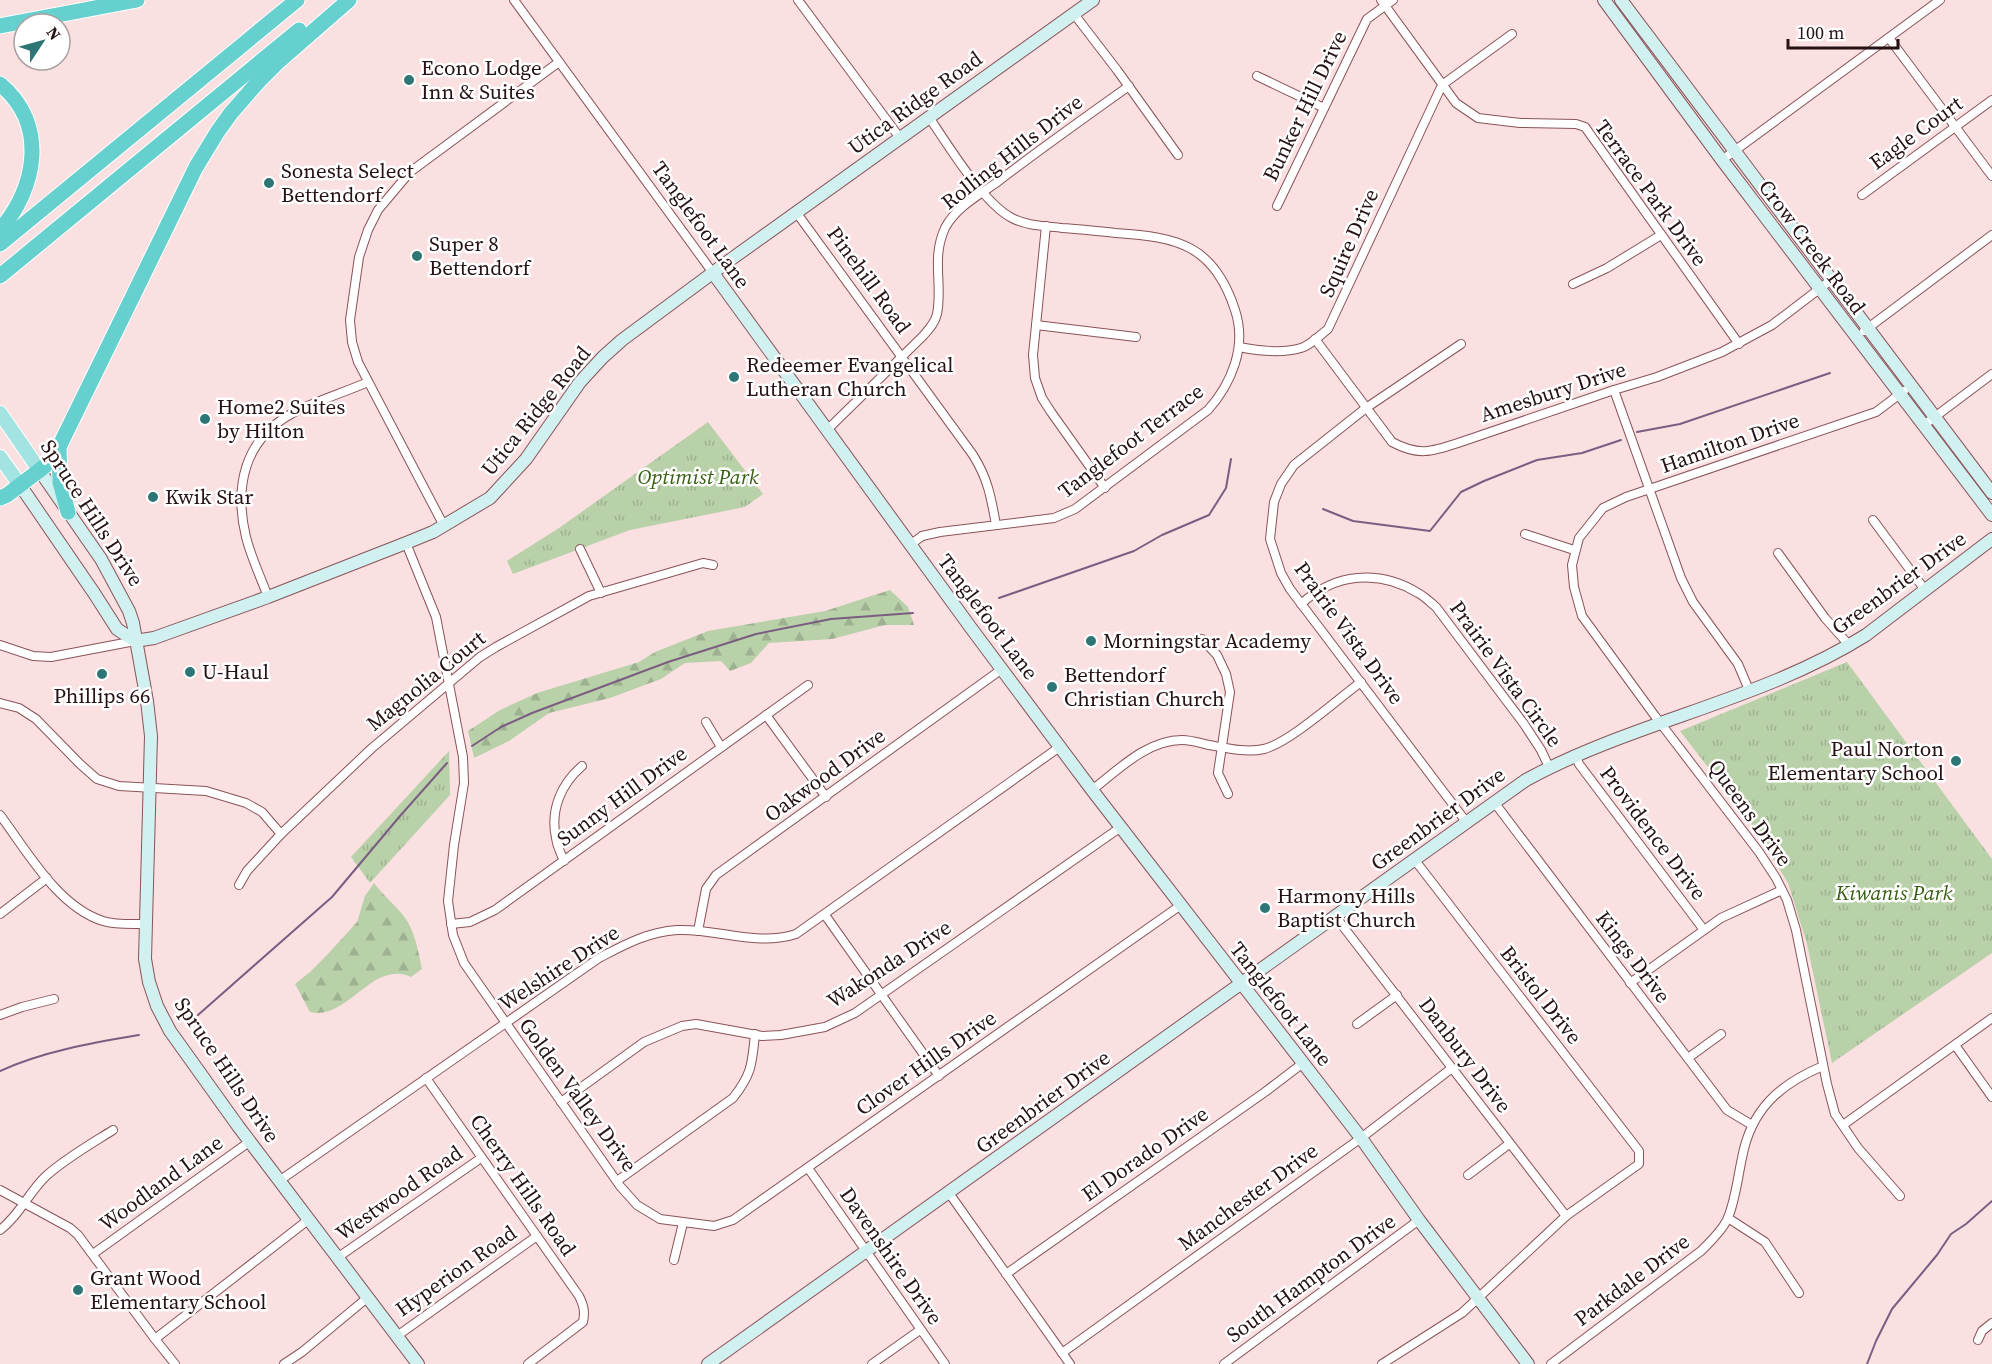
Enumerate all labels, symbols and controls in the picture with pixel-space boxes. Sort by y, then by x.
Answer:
north arrow [12,12,72,72]
scale bar [1788,12,1898,50]
text: 100 m [1797,20,1844,45]
text: N [42,22,67,45]
street label: Bunker Hill Drive [1256,26,1354,186]
street label: Utica Ridge Road [842,44,988,161]
place label: Econo Lodge Inn & Suites [421,53,542,106]
marker: Econo Lodge Inn & Suites [402,73,416,87]
street label: Rolling Hills Drive [935,87,1088,216]
street label: Eagle Court [1863,89,1968,176]
street label: Terrace Park Drive [1588,114,1714,272]
street label: Tanglefoot Lane [645,155,757,294]
place label: Sonesta Select Bettendorf [281,156,414,209]
street label: Crow Creek Road [1752,173,1873,320]
marker: Sonesta Select Bettendorf [262,176,276,190]
street label: Squire Drive [1312,184,1385,302]
street label: Pinehill Road [821,220,918,339]
place label: Super 8 Bettendorf [429,229,532,282]
marker: Super 8 Bettendorf [410,249,424,263]
street label: Utica Ridge Road [474,340,597,482]
place label: Redeemer Evangelical Lutheran Church [746,350,954,403]
street label: Amesbury Drive [1476,354,1630,429]
marker: Redeemer Evangelical Lutheran Church [727,370,741,384]
street label: Tanglefoot Terrace [1052,376,1209,505]
place label: Home2 Suites by Hilton [217,392,345,445]
street label: Hamilton Drive [1657,405,1803,480]
marker: Home2 Suites by Hilton [198,412,212,426]
street label: Spruce Hills Drive [34,434,151,592]
park label: Optimist Park [637,462,759,491]
place label: Kwik Star [165,482,253,511]
marker: Kwik Star [146,490,160,504]
street label: Greenbrier Drive [1826,524,1972,641]
street label: Tanglefoot Lane [931,548,1045,686]
street label: Prairie Vista Drive [1288,555,1411,710]
street label: Prairie Vista Circle [1443,595,1569,753]
street label: Magnolia Court [360,624,491,737]
place label: Morningstar Academy [1103,626,1311,655]
marker: Morningstar Academy [1084,634,1098,648]
place label: U-Haul [202,657,269,686]
place label: Bettendorf Christian Church [1064,660,1225,713]
marker: U-Haul [183,665,197,679]
marker: Phillips 66 [95,667,109,681]
marker: Bettendorf Christian Church [1045,680,1059,694]
place label: Phillips 66 [53,681,151,710]
street label: Oakwood Drive [758,721,891,828]
place label: Paul Norton Elementary School [1767,734,1944,787]
street label: Sunny Hill Drive [551,739,693,853]
street label: Queens Drive [1702,753,1799,872]
marker: Paul Norton Elementary School [1949,754,1963,768]
street label: Greenbrier Drive [1365,760,1511,877]
street label: Providence Drive [1593,760,1713,906]
park label: Kiwanis Park [1834,878,1953,907]
place label: Harmony Hills Baptist Church [1277,881,1416,934]
marker: Harmony Hills Baptist Church [1258,901,1272,915]
street label: Kings Drive [1589,905,1678,1009]
street label: Wakonda Drive [821,913,956,1015]
street label: Welshire Drive [493,918,625,1017]
street label: Tanglefoot Lane [1224,935,1339,1072]
street label: Bristol Drive [1494,940,1589,1050]
street label: Spruce Hills Drive [168,991,287,1148]
street label: Danbury Drive [1412,991,1518,1118]
street label: Clover Hills Drive [850,1003,1002,1122]
street label: Golden Valley Drive [513,1012,644,1178]
street label: Greenbrier Drive [970,1043,1116,1160]
street label: El Dorado Drive [1076,1099,1214,1208]
street label: Cherry Hills Road [464,1108,583,1262]
street label: Woodland Lane [93,1128,228,1237]
street label: Manchester Drive [1172,1136,1323,1257]
street label: Westwood Road [330,1138,468,1247]
street label: Davenshire Drive [833,1181,950,1330]
street label: South Hampton Drive [1220,1206,1401,1349]
street label: Hyperion Road [389,1218,522,1323]
street label: Parkdale Drive [1568,1227,1695,1333]
place label: Grant Wood Elementary School [90,1263,267,1316]
marker: Grant Wood Elementary School [71,1283,85,1297]

